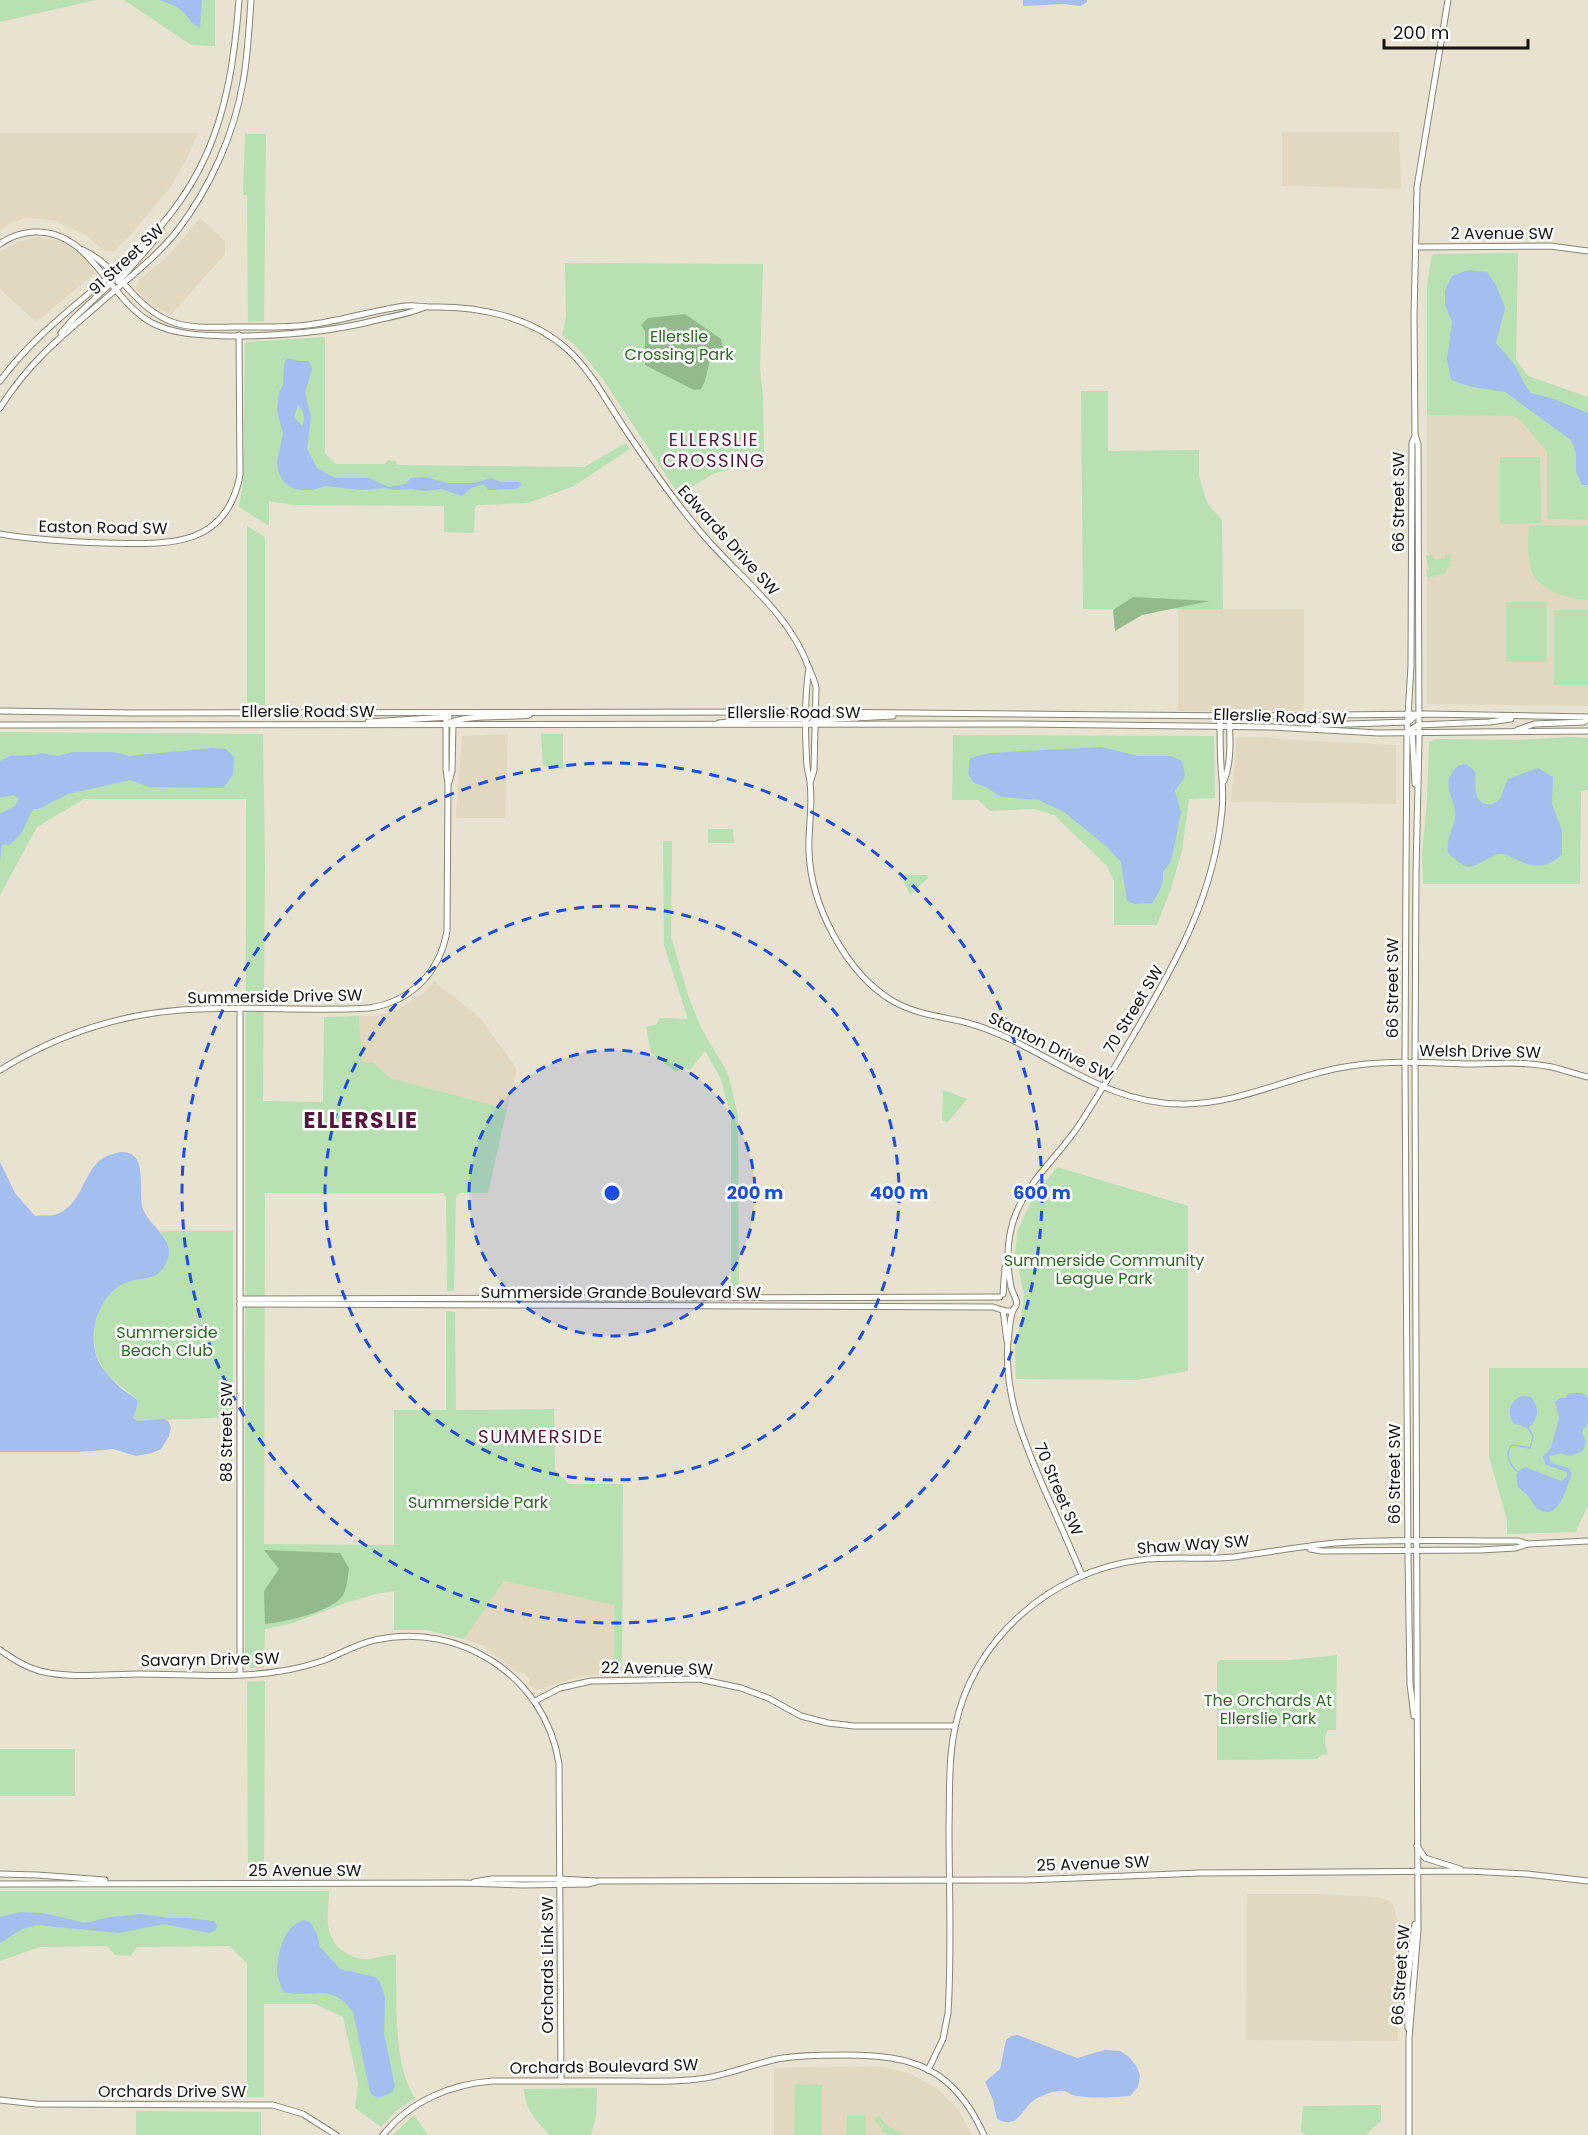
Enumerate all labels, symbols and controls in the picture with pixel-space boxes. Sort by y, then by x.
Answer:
scale bar [1384,12,1528,50]
text: 200 m [1393,20,1449,45]
street label: 91 Street SW [84,218,169,300]
street label: 2 Avenue SW [1451,222,1554,245]
park label: Ellerslie Crossing Park [625,325,734,366]
district label: ELLERSLIE CROSSING [662,427,766,473]
street label: 66 Street SW [1387,451,1410,552]
street label: Edwards Drive SW [673,480,785,601]
street label: Easton Road SW [38,515,168,540]
street label: Ellerslie Road SW [241,700,375,723]
street label: Ellerslie Road SW [727,701,861,724]
street label: Ellerslie Road SW [1213,703,1347,730]
street label: 66 Street SW [1381,937,1404,1038]
street label: 70 Street SW [1098,960,1169,1058]
street label: Summerside Drive SW [187,983,363,1010]
street label: Stanton Drive SW [985,1006,1117,1087]
street label: Welsh Drive SW [1419,1039,1541,1064]
district label: ELLERSLIE [303,1105,419,1136]
text: 200 m [727,1180,783,1205]
text: 400 m [870,1180,928,1205]
text: 600 m [1013,1180,1071,1205]
centre of rings [602,1183,622,1203]
park label: Summerside Community League Park [1004,1249,1204,1290]
street label: Summerside Grande Boulevard SW [481,1281,762,1304]
park label: Summerside Beach Club [116,1321,218,1362]
street label: 88 Street SW [215,1381,238,1482]
street label: 66 Street SW [1383,1423,1406,1524]
district label: SUMMERSIDE [478,1424,604,1449]
street label: 70 Street SW [1029,1439,1089,1540]
park label: Summerside Park [408,1491,549,1514]
street label: Shaw Way SW [1136,1529,1250,1560]
street label: Savaryn Drive SW [140,1647,280,1672]
street label: 22 Avenue SW [601,1656,714,1681]
park label: The Orchards At Ellerslie Park [1204,1689,1332,1730]
street label: 25 Avenue SW [1036,1850,1150,1877]
street label: 25 Avenue SW [249,1859,362,1882]
street label: Orchards Link SW [536,1896,559,2034]
street label: 66 Street SW [1386,1924,1416,2026]
street label: Orchards Boulevard SW [509,2053,699,2080]
street label: Orchards Drive SW [98,2080,246,2103]

